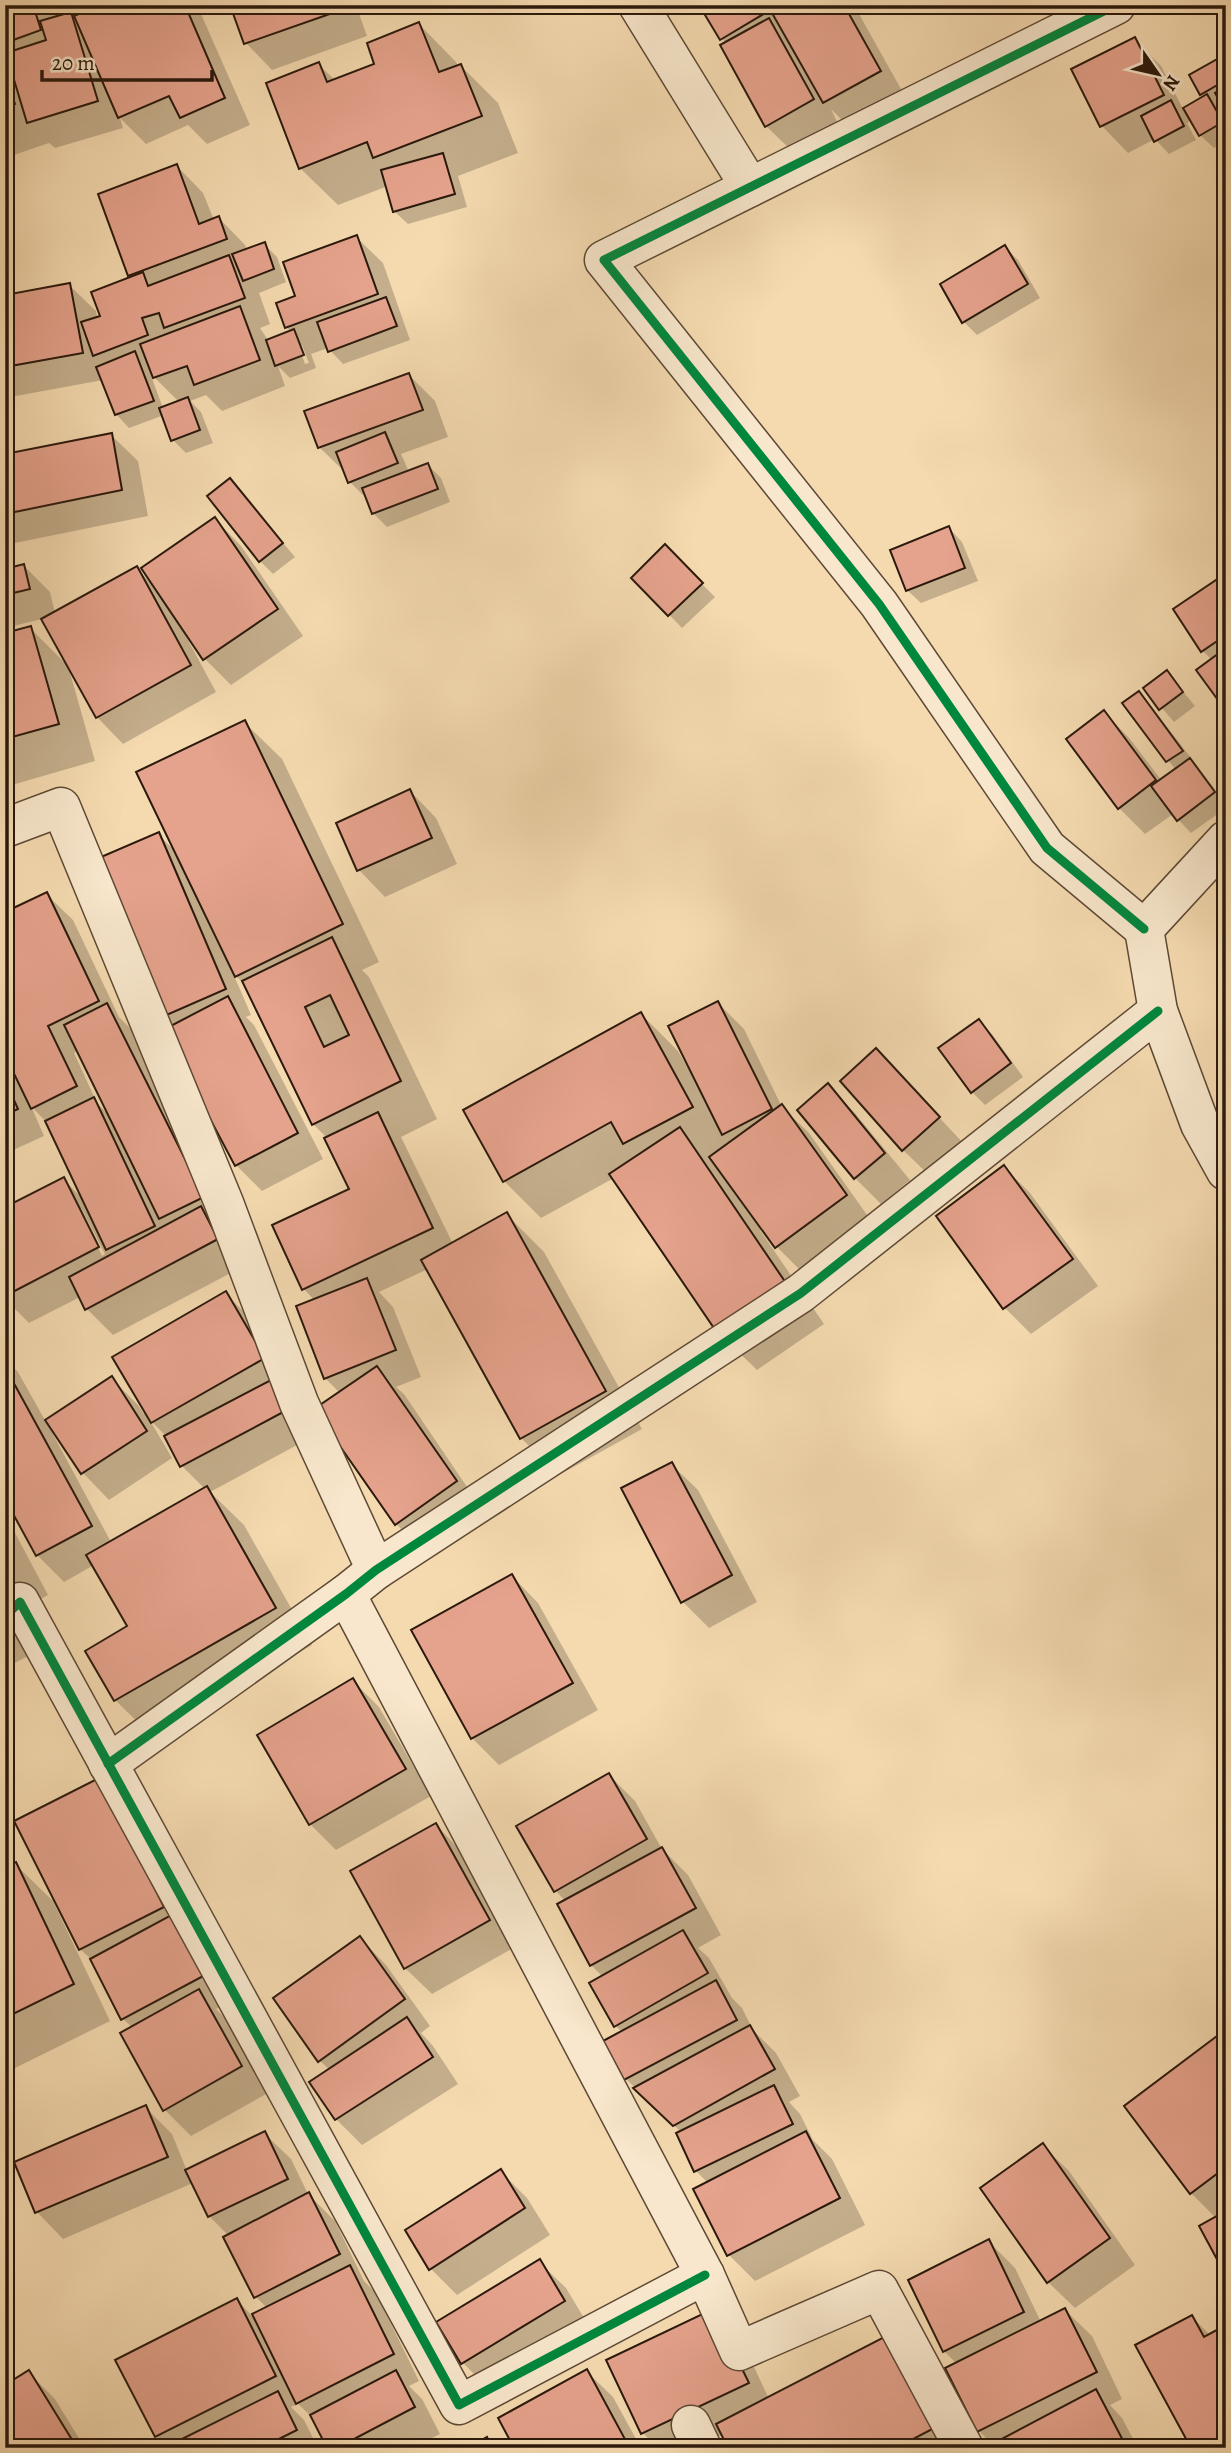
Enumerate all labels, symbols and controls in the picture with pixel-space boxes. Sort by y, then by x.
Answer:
scale bar [42,38,212,82]
north arrow [1122,38,1192,108]
text: 20 m [52,49,95,77]
text: N [1157,70,1186,96]

